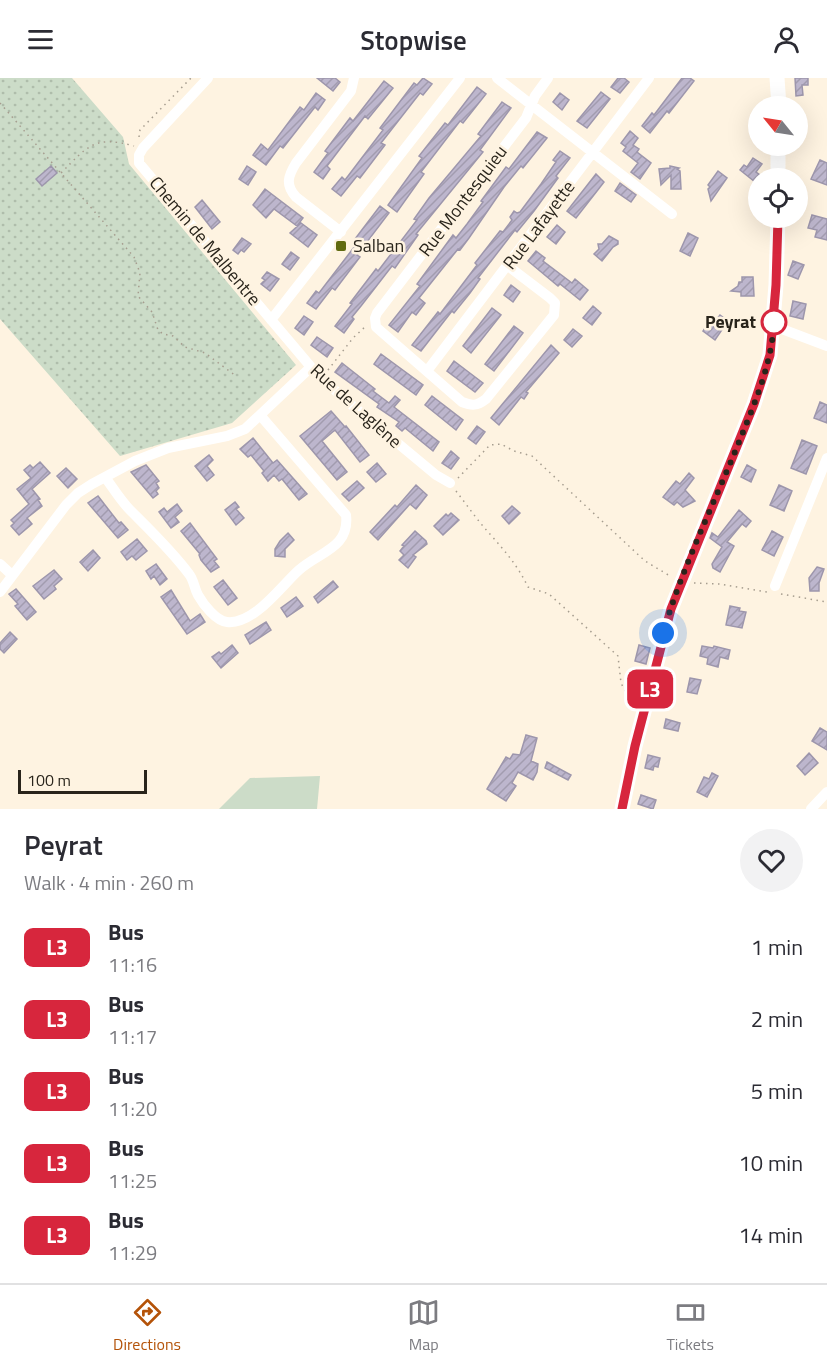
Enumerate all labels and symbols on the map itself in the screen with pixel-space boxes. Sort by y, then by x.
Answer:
north arrow [748,96,808,156]
street label: Rue Montesquieu [412,139,513,262]
street label: Chemin de Malbentre [143,170,268,311]
street label: Rue Lafayette [496,174,581,275]
place label: Salban [353,232,404,259]
marker: Salban [334,239,348,253]
place label: Peyrat [705,308,756,335]
marker: Peyrat [761,309,787,335]
street label: Rue de Laglène [305,357,408,454]
your location [648,618,678,648]
line badge: L3 [623,670,677,708]
scale bar [18,767,147,794]

